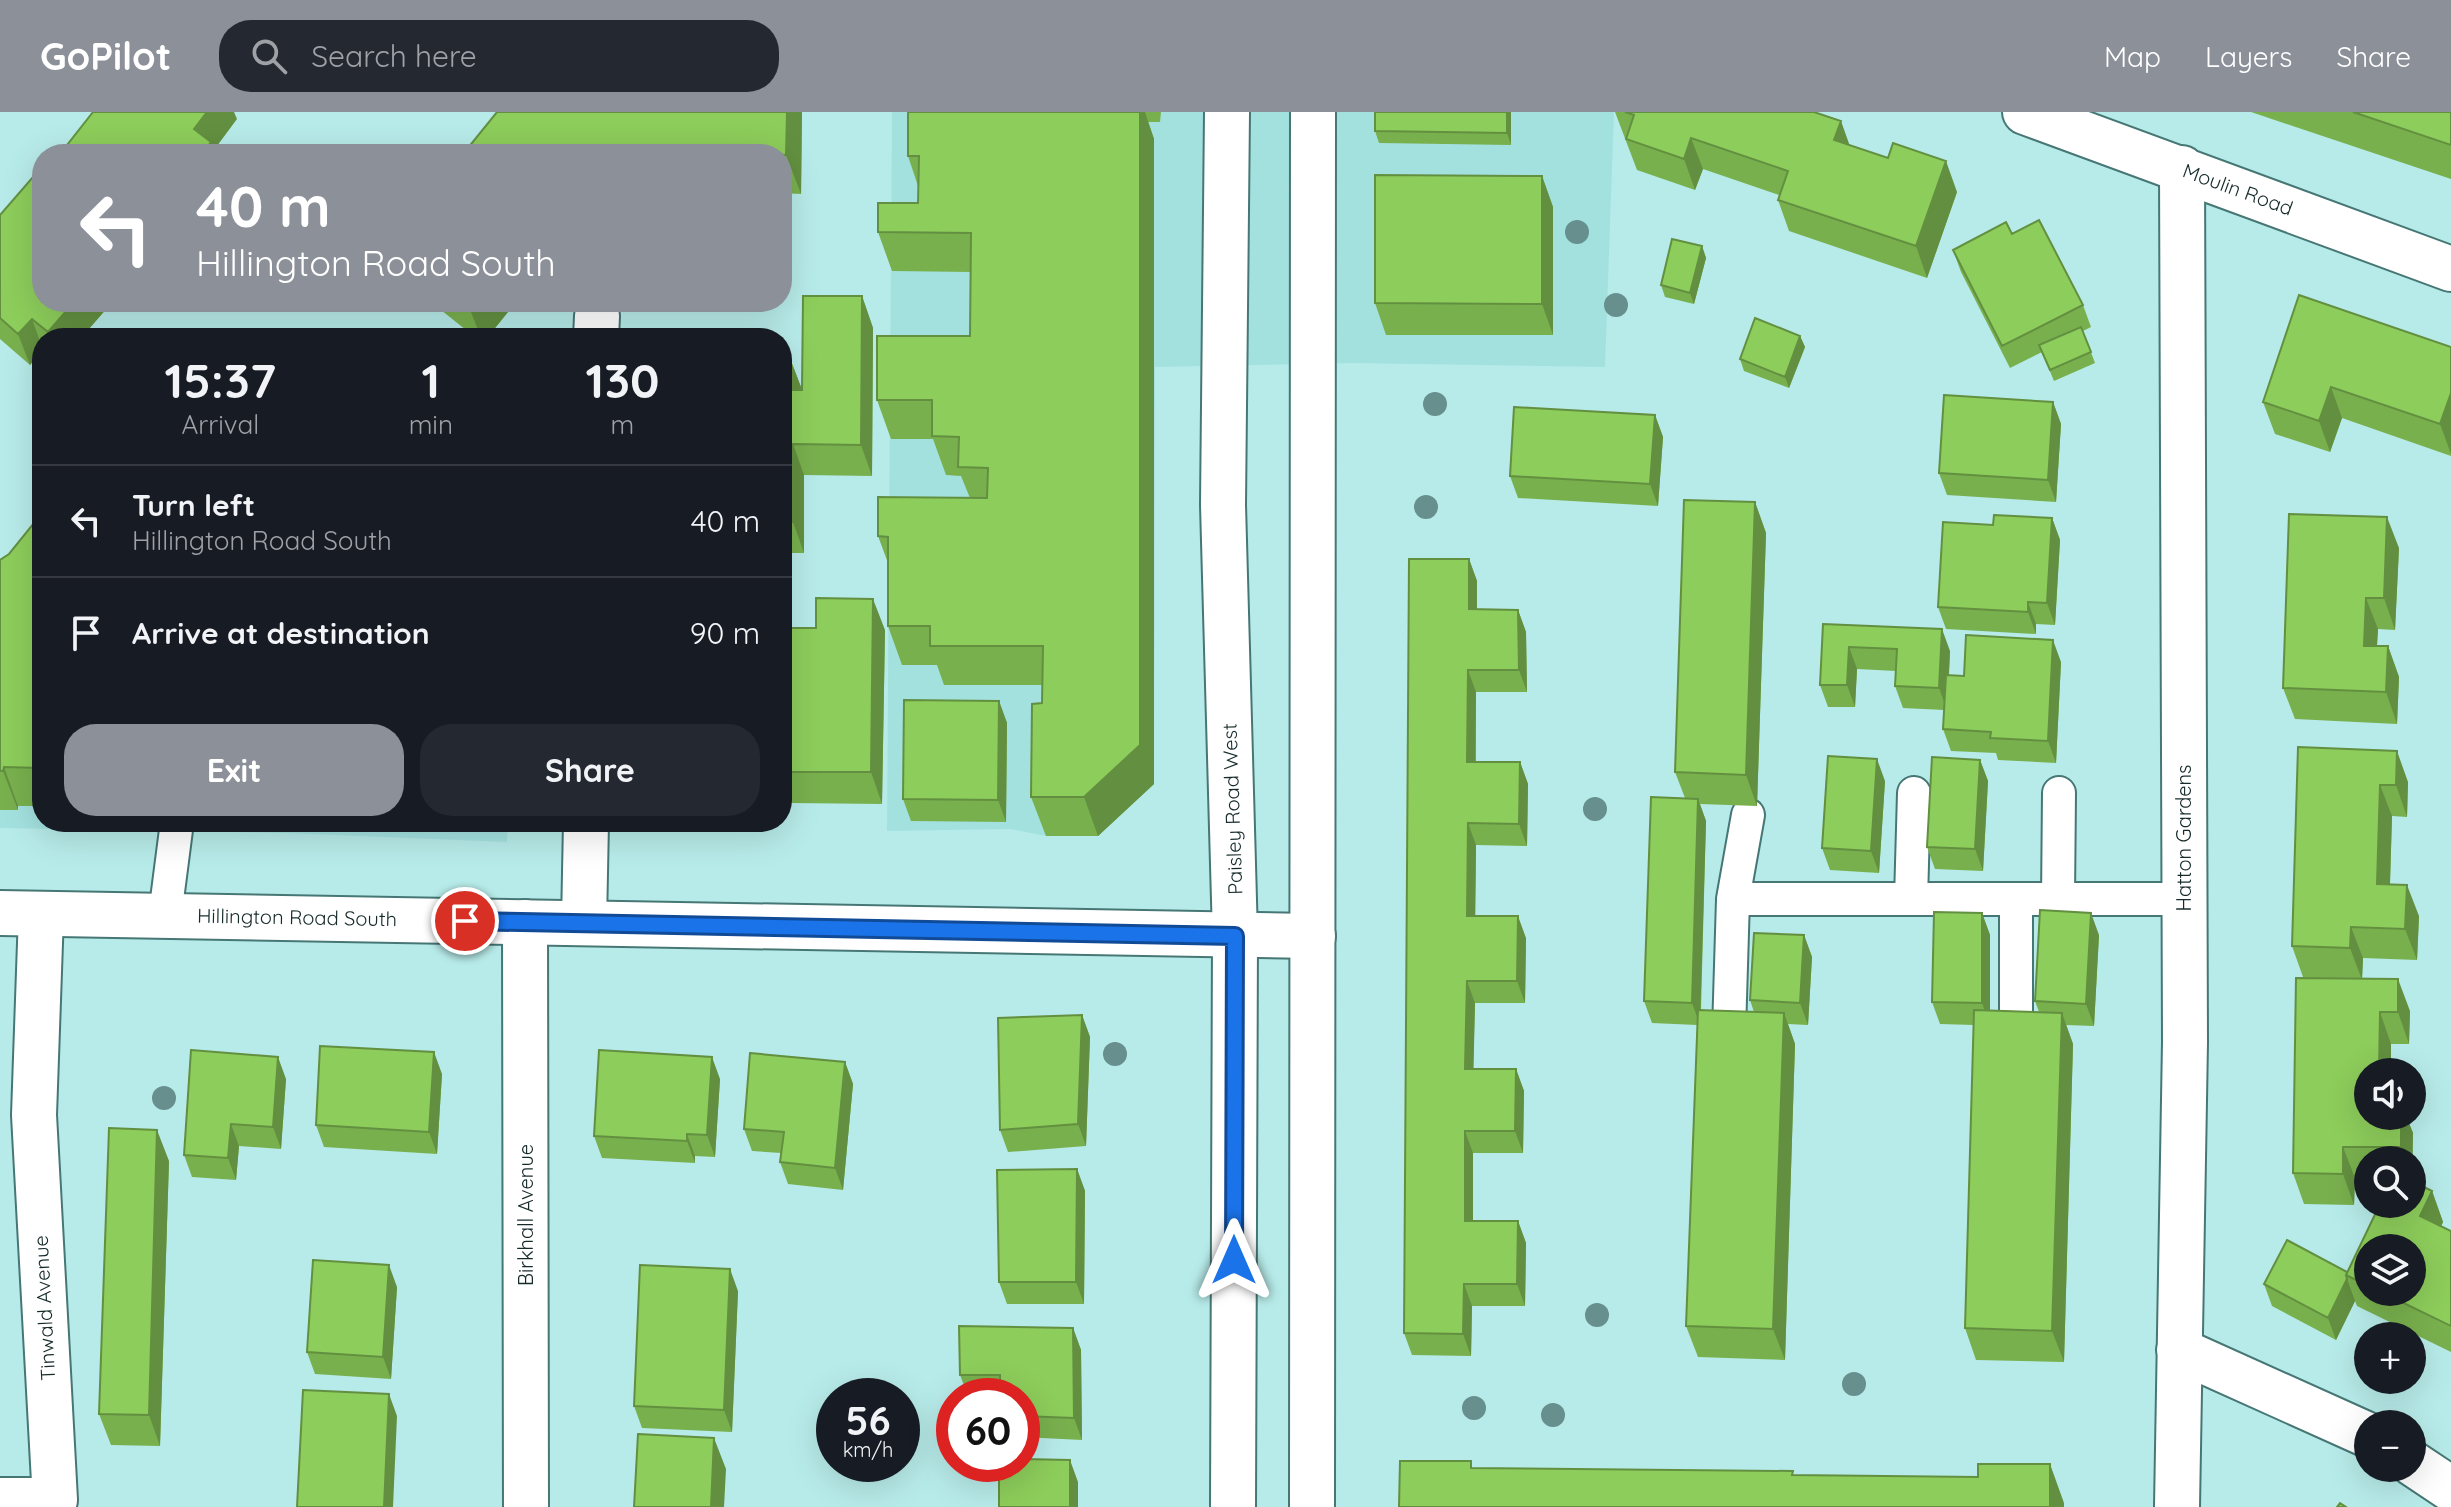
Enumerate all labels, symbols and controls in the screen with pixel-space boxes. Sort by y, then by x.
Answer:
search box [219,20,779,92]
text: GoPilot [40,32,171,80]
icon: search [247,34,291,78]
text: Search here [311,37,477,75]
text: Map [2104,39,2161,74]
text: Layers [2205,39,2292,74]
text: Share [2336,39,2411,74]
street label: Moulin Road [2179,157,2297,221]
text: 40 m [196,171,331,241]
icon: left [64,176,168,280]
text: Hillington Road South [196,240,556,285]
text: 15:37 [165,350,276,410]
text: 1 [421,350,440,410]
text: 130 [586,350,659,410]
text: Arrival [181,408,259,441]
text: min [409,408,453,441]
text: m [611,408,634,441]
text: Turn left [132,486,255,524]
icon: left [64,499,108,543]
text: 40 m [691,502,760,540]
text: Hillington Road South [132,524,392,557]
icon: arrive [64,611,108,655]
text: Arrive at destination [132,614,430,652]
text: 90 m [690,614,760,652]
street label: Paisley Road West [1217,723,1247,895]
button: Exit [64,724,404,816]
button: Share [420,724,760,816]
street label: Hatton Gardens [2171,765,2196,912]
pin [431,887,499,955]
icon: arrive [443,899,487,943]
street label: Hillington Road South [197,903,397,931]
map controls [2354,1058,2426,1482]
button: sound [2354,1058,2426,1130]
street label: Birkhall Avenue [513,1144,538,1286]
button: search [2354,1146,2426,1218]
position arrow [1192,1218,1276,1302]
button: layers [2354,1234,2426,1306]
street label: Tinwald Avenue [28,1235,60,1381]
button: + [2354,1322,2426,1394]
speed limit sign: 60 [936,1378,1040,1482]
text: 56 [845,1395,891,1445]
button: − [2354,1410,2426,1482]
text: km/h [843,1437,893,1462]

